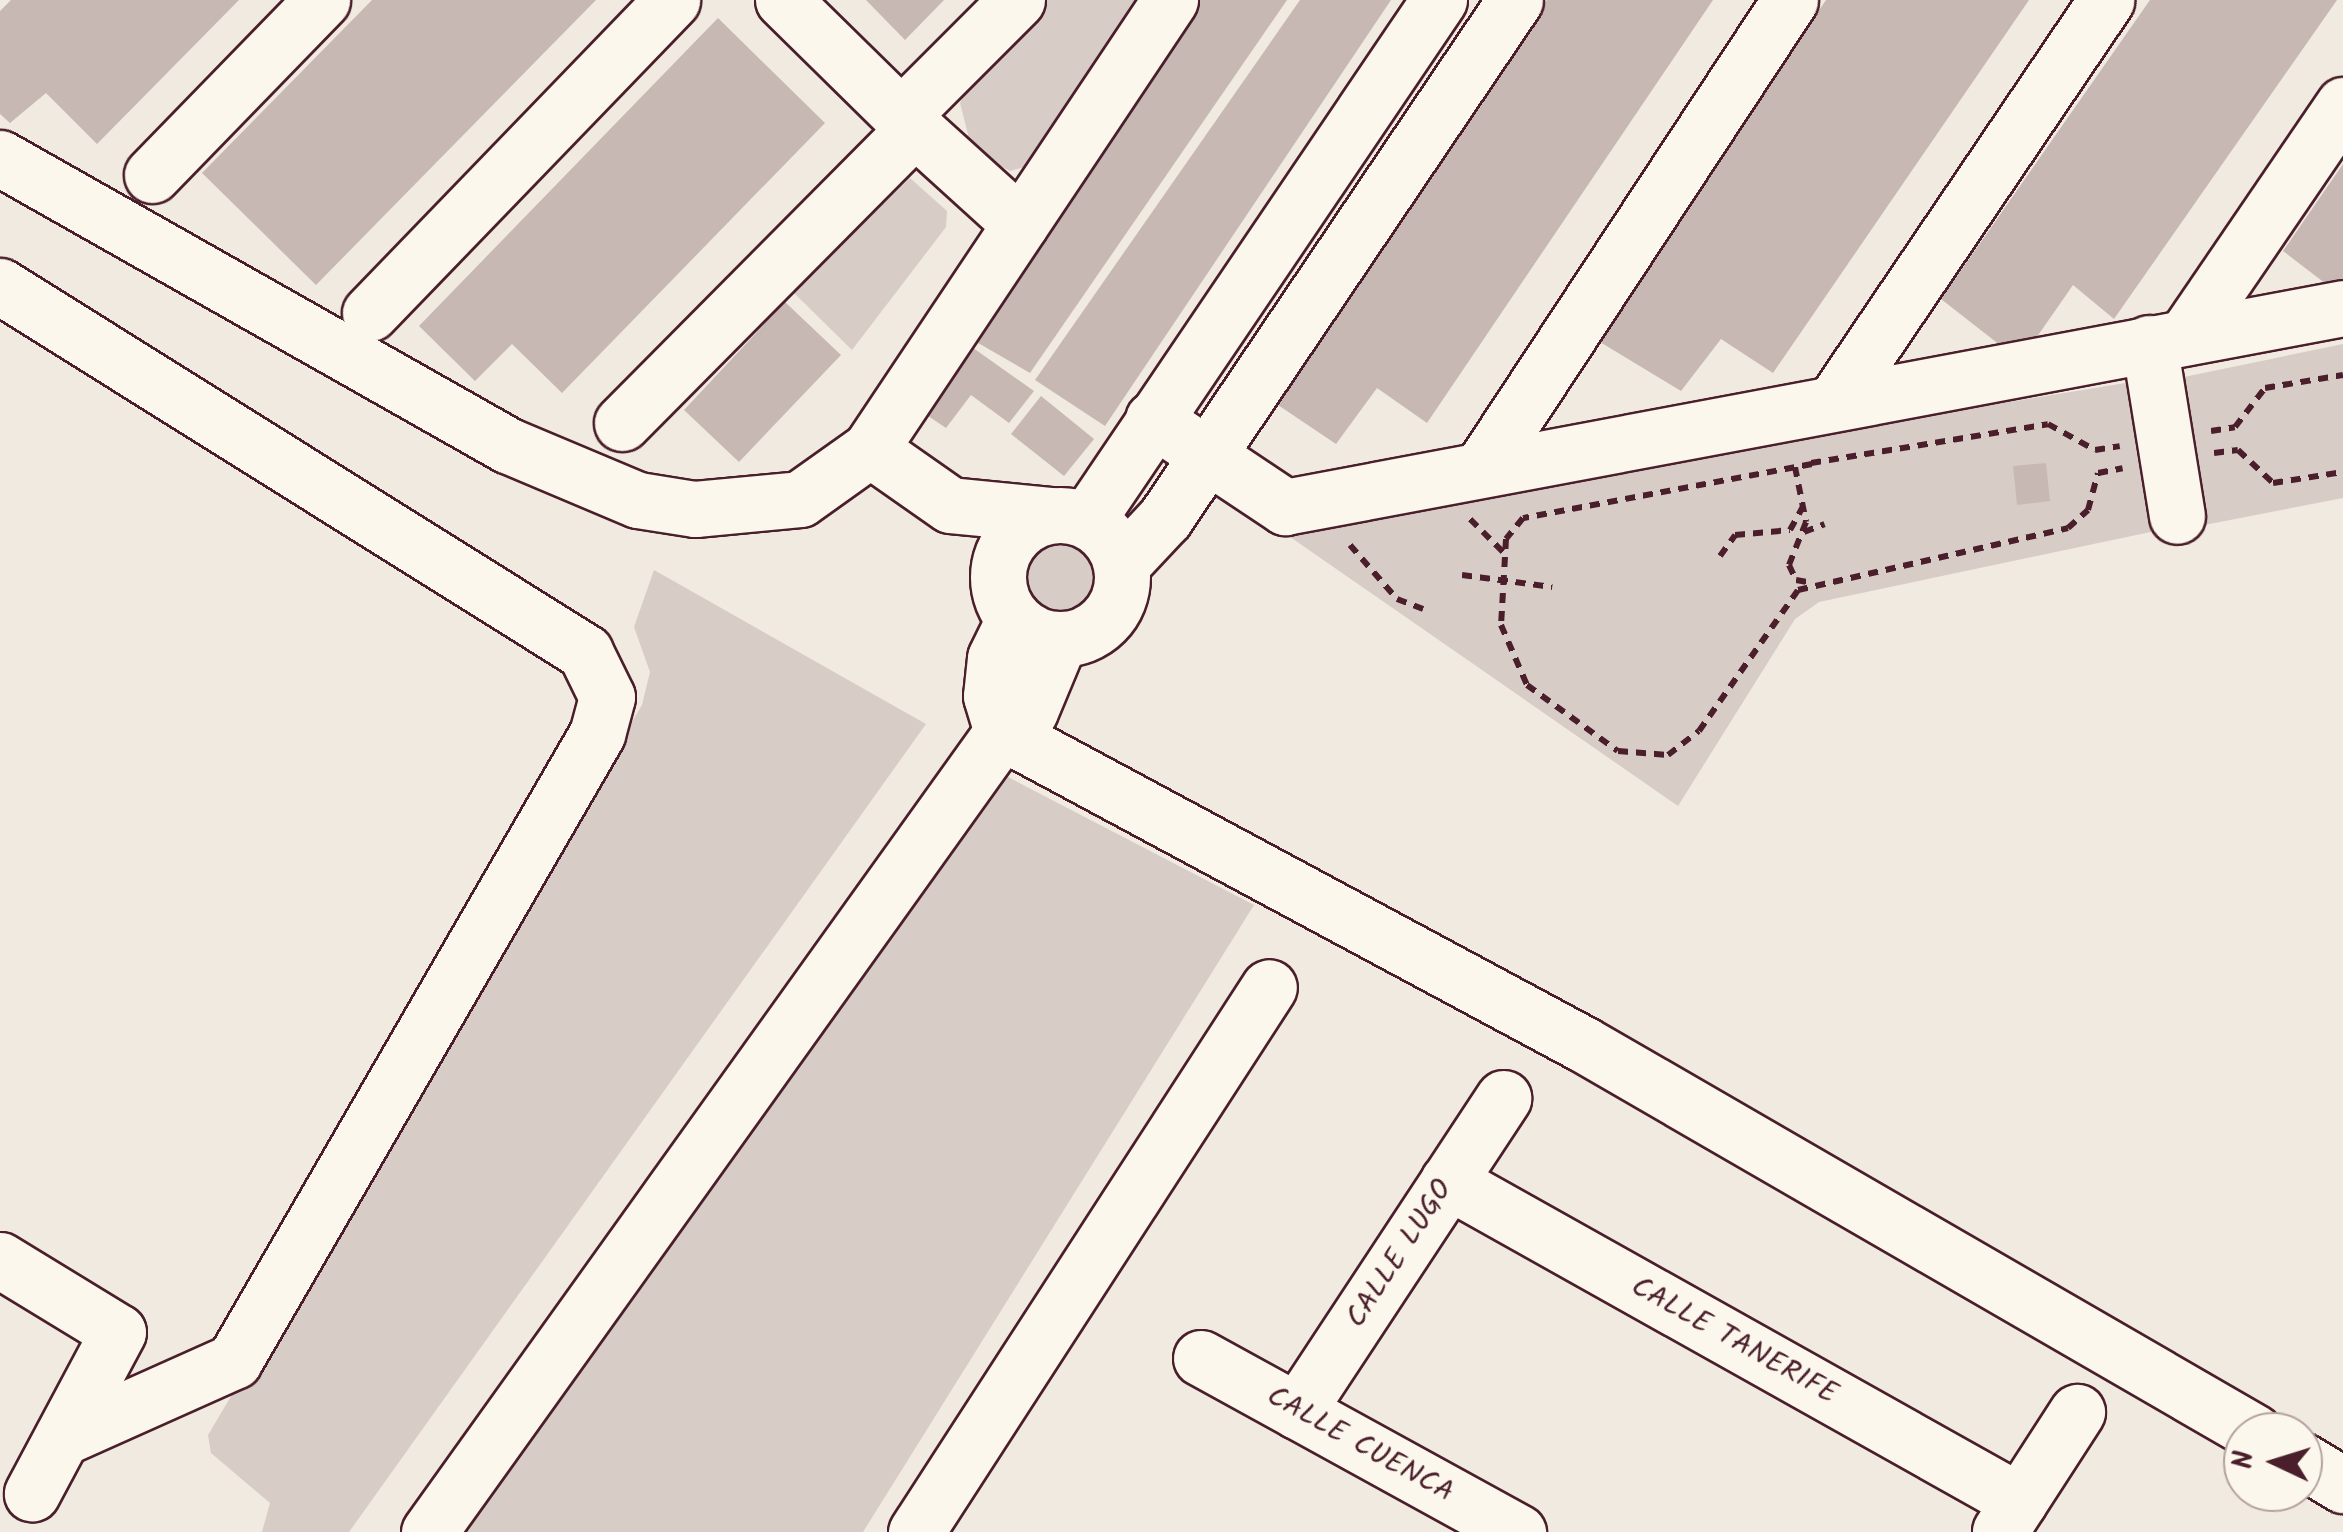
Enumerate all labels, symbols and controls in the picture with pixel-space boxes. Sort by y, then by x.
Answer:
street label: CALLE LUGO [1339,1173,1461,1335]
street label: CALLE TANERIFE [1624,1269,1844,1413]
street label: CALLE CUENCA [1260,1379,1460,1511]
north arrow [2223,1412,2323,1512]
text: N [2222,1450,2268,1470]

